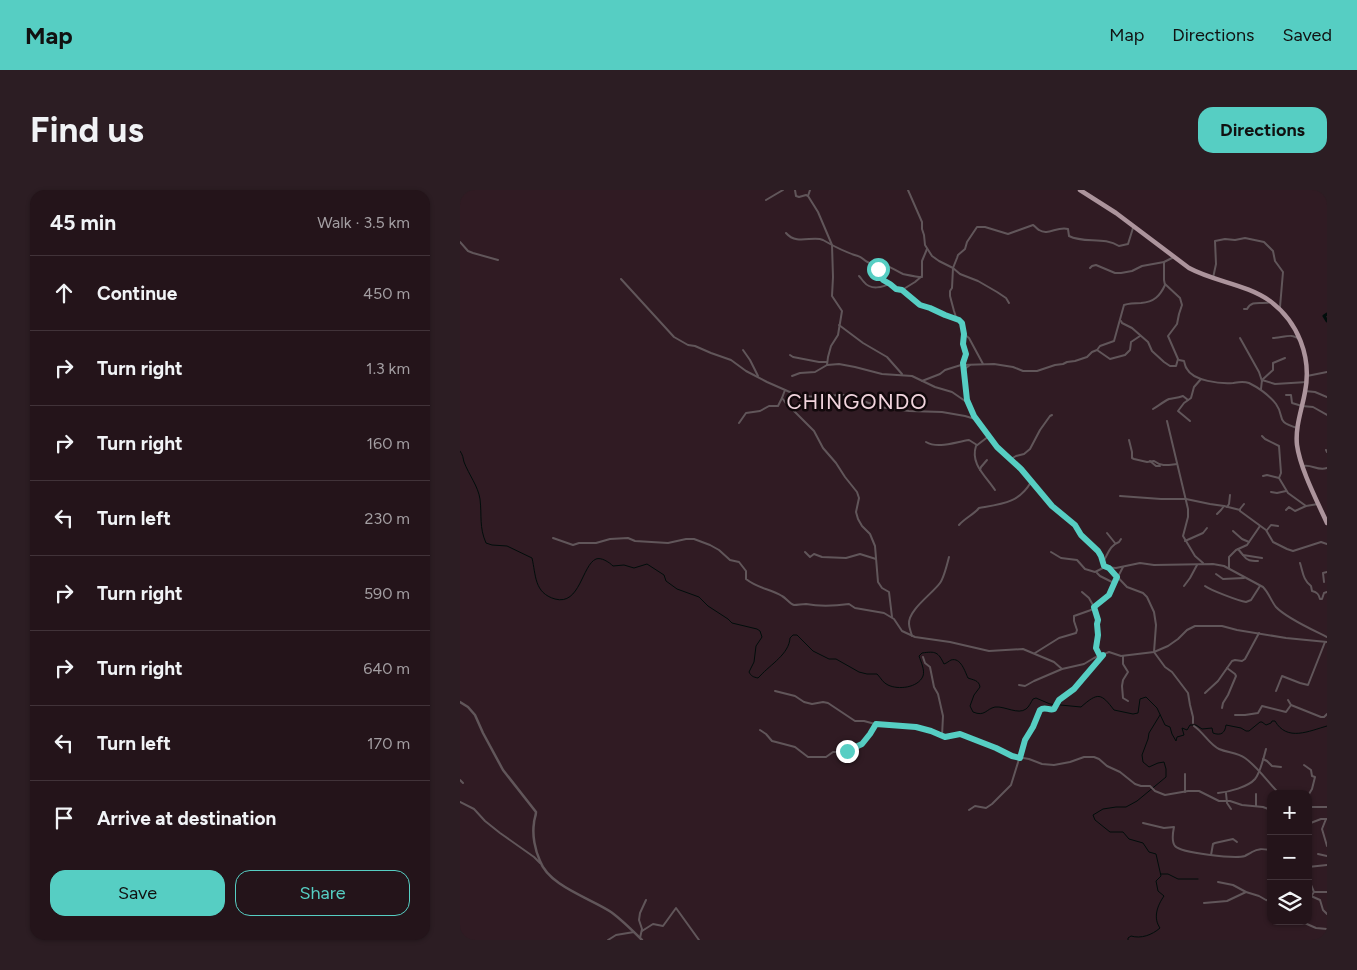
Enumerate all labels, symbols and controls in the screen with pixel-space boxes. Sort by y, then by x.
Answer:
text: Map [25,21,73,50]
text: Map [1109,24,1144,46]
text: Directions [1172,24,1254,46]
text: Saved [1282,24,1332,46]
button: Directions [1198,107,1327,153]
text: Find us [30,109,144,151]
text: 45 min [50,210,116,235]
text: Walk · 3.5 km [317,213,410,232]
route start [867,258,890,281]
icon: ahead [50,279,78,307]
text: Continue [97,282,177,305]
text: 450 m [363,284,410,303]
icon: right [50,354,78,382]
text: Turn right [97,357,183,380]
text: 1.3 km [366,359,410,378]
district label: CHINGONDO [786,389,928,414]
icon: right [50,429,78,457]
text: Turn right [97,432,183,455]
text: 160 m [367,434,410,453]
icon: left [50,504,78,532]
text: Turn left [97,507,171,530]
text: 230 m [365,509,410,528]
icon: right [50,579,78,607]
text: Turn right [97,582,183,605]
text: 590 m [364,584,410,603]
icon: right [50,654,78,682]
text: Turn right [97,657,183,680]
text: 640 m [363,659,410,678]
icon: left [50,729,78,757]
text: Turn left [97,732,171,755]
text: 170 m [367,734,410,753]
route end [836,740,859,763]
map controls [1267,790,1312,925]
button: + [1267,790,1312,835]
icon: arrive [50,804,78,832]
text: Arrive at destination [97,807,276,830]
button: − [1267,835,1312,880]
button: Save [50,870,225,916]
button: Share [235,870,410,916]
button: layers [1267,880,1312,925]

